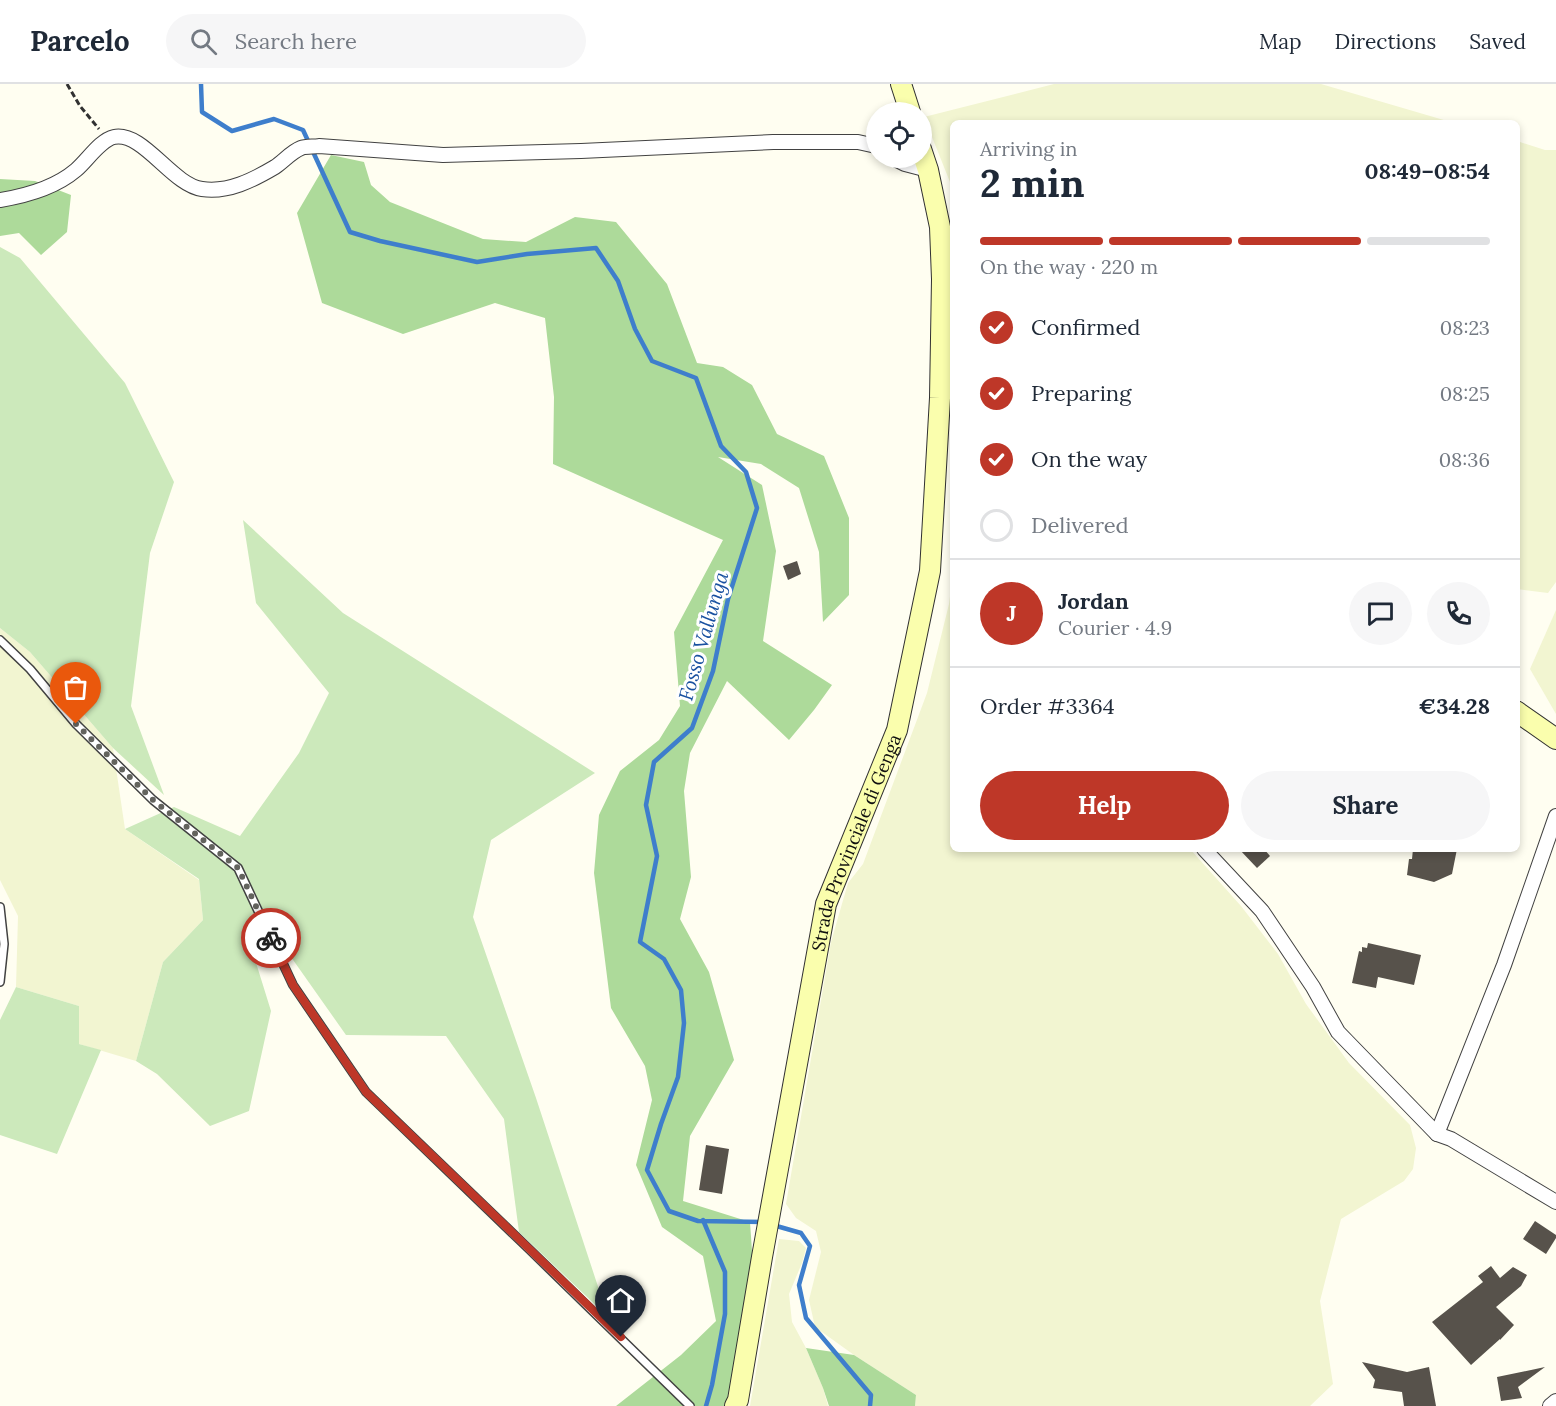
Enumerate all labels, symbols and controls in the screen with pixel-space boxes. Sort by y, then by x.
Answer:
search box [166,14,586,68]
text: Parcelo [30,23,130,59]
icon: search [187,25,220,58]
text: Search here [235,27,357,55]
text: Map [1259,28,1302,55]
text: Directions [1335,28,1436,55]
text: Saved [1469,28,1526,55]
map controls [866,102,932,168]
button: locate [866,102,932,168]
text: Arriving in [980,136,1077,161]
text: 08:49–08:54 [1365,157,1490,185]
text: 2 min [980,158,1085,208]
text: On the way · 220 m [980,254,1158,279]
icon: check [980,311,1013,344]
text: Confirmed [1031,313,1140,341]
text: 08:23 [1440,315,1490,340]
icon: check [980,377,1013,410]
text: Preparing [1031,379,1131,407]
text: 08:25 [1440,381,1490,406]
icon: check [980,443,1013,476]
text: On the way [1031,445,1147,473]
text: 08:36 [1439,447,1490,472]
text: Delivered [1031,511,1129,539]
water label: Fosso Vallunga [673,569,733,703]
button: chat [1349,582,1412,645]
button: phone [1427,582,1490,645]
text: Jordan [1058,587,1129,615]
text: J [1007,599,1016,627]
text: Courier · 4.9 [1058,615,1172,640]
pin [50,662,101,724]
icon: bag [59,671,92,704]
text: Order #3364 [980,692,1115,720]
text: €34.28 [1418,692,1490,720]
street label: Strada Provinciale di Genga [806,730,906,953]
button: Help [980,771,1229,840]
button: Share [1241,771,1490,840]
courier [241,908,301,968]
icon: bike [255,922,288,955]
pin [595,1275,646,1337]
icon: home [604,1284,637,1317]

